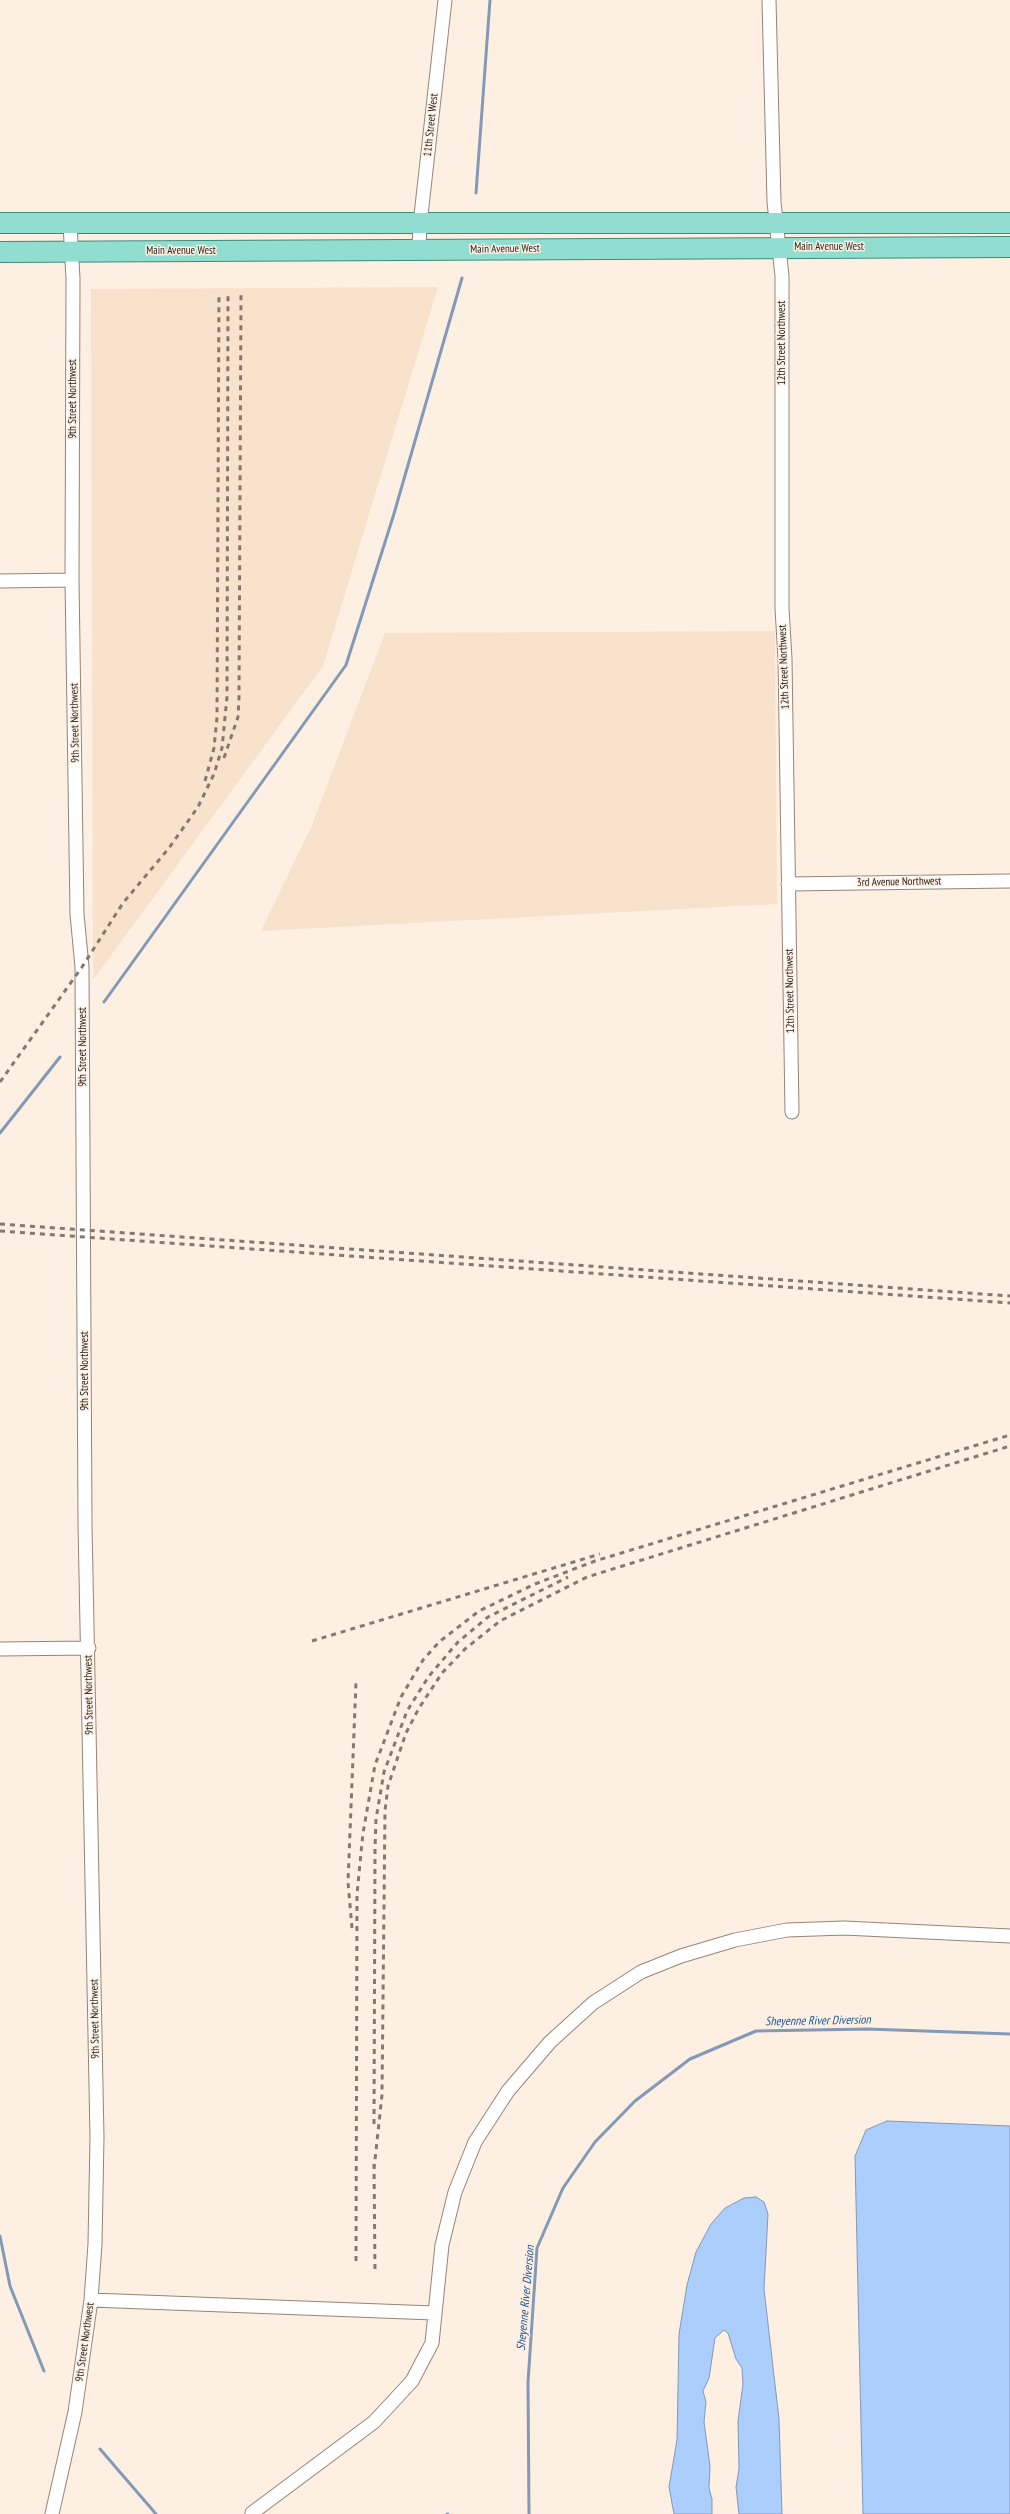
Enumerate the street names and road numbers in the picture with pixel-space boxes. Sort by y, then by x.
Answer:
street label: 11th Street West [421,93,441,157]
street label: Main Avenue West [794,240,864,254]
street label: Main Avenue West [470,242,540,256]
street label: Main Avenue West [146,244,216,258]
street label: 12th Street Northwest [775,301,789,385]
street label: 9th Street Northwest [66,359,80,439]
street label: 12th Street Northwest [776,624,792,710]
street label: 9th Street Northwest [68,683,82,763]
street label: 3rd Avenue Northwest [857,875,941,889]
street label: 12th Street Northwest [783,949,797,1033]
street label: 9th Street Northwest [76,1007,90,1087]
street label: 9th Street Northwest [78,1331,92,1411]
street label: 9th Street Northwest [82,1655,96,1735]
street label: 9th Street Northwest [88,1979,102,2059]
street label: 9th Street Northwest [73,2302,97,2382]

